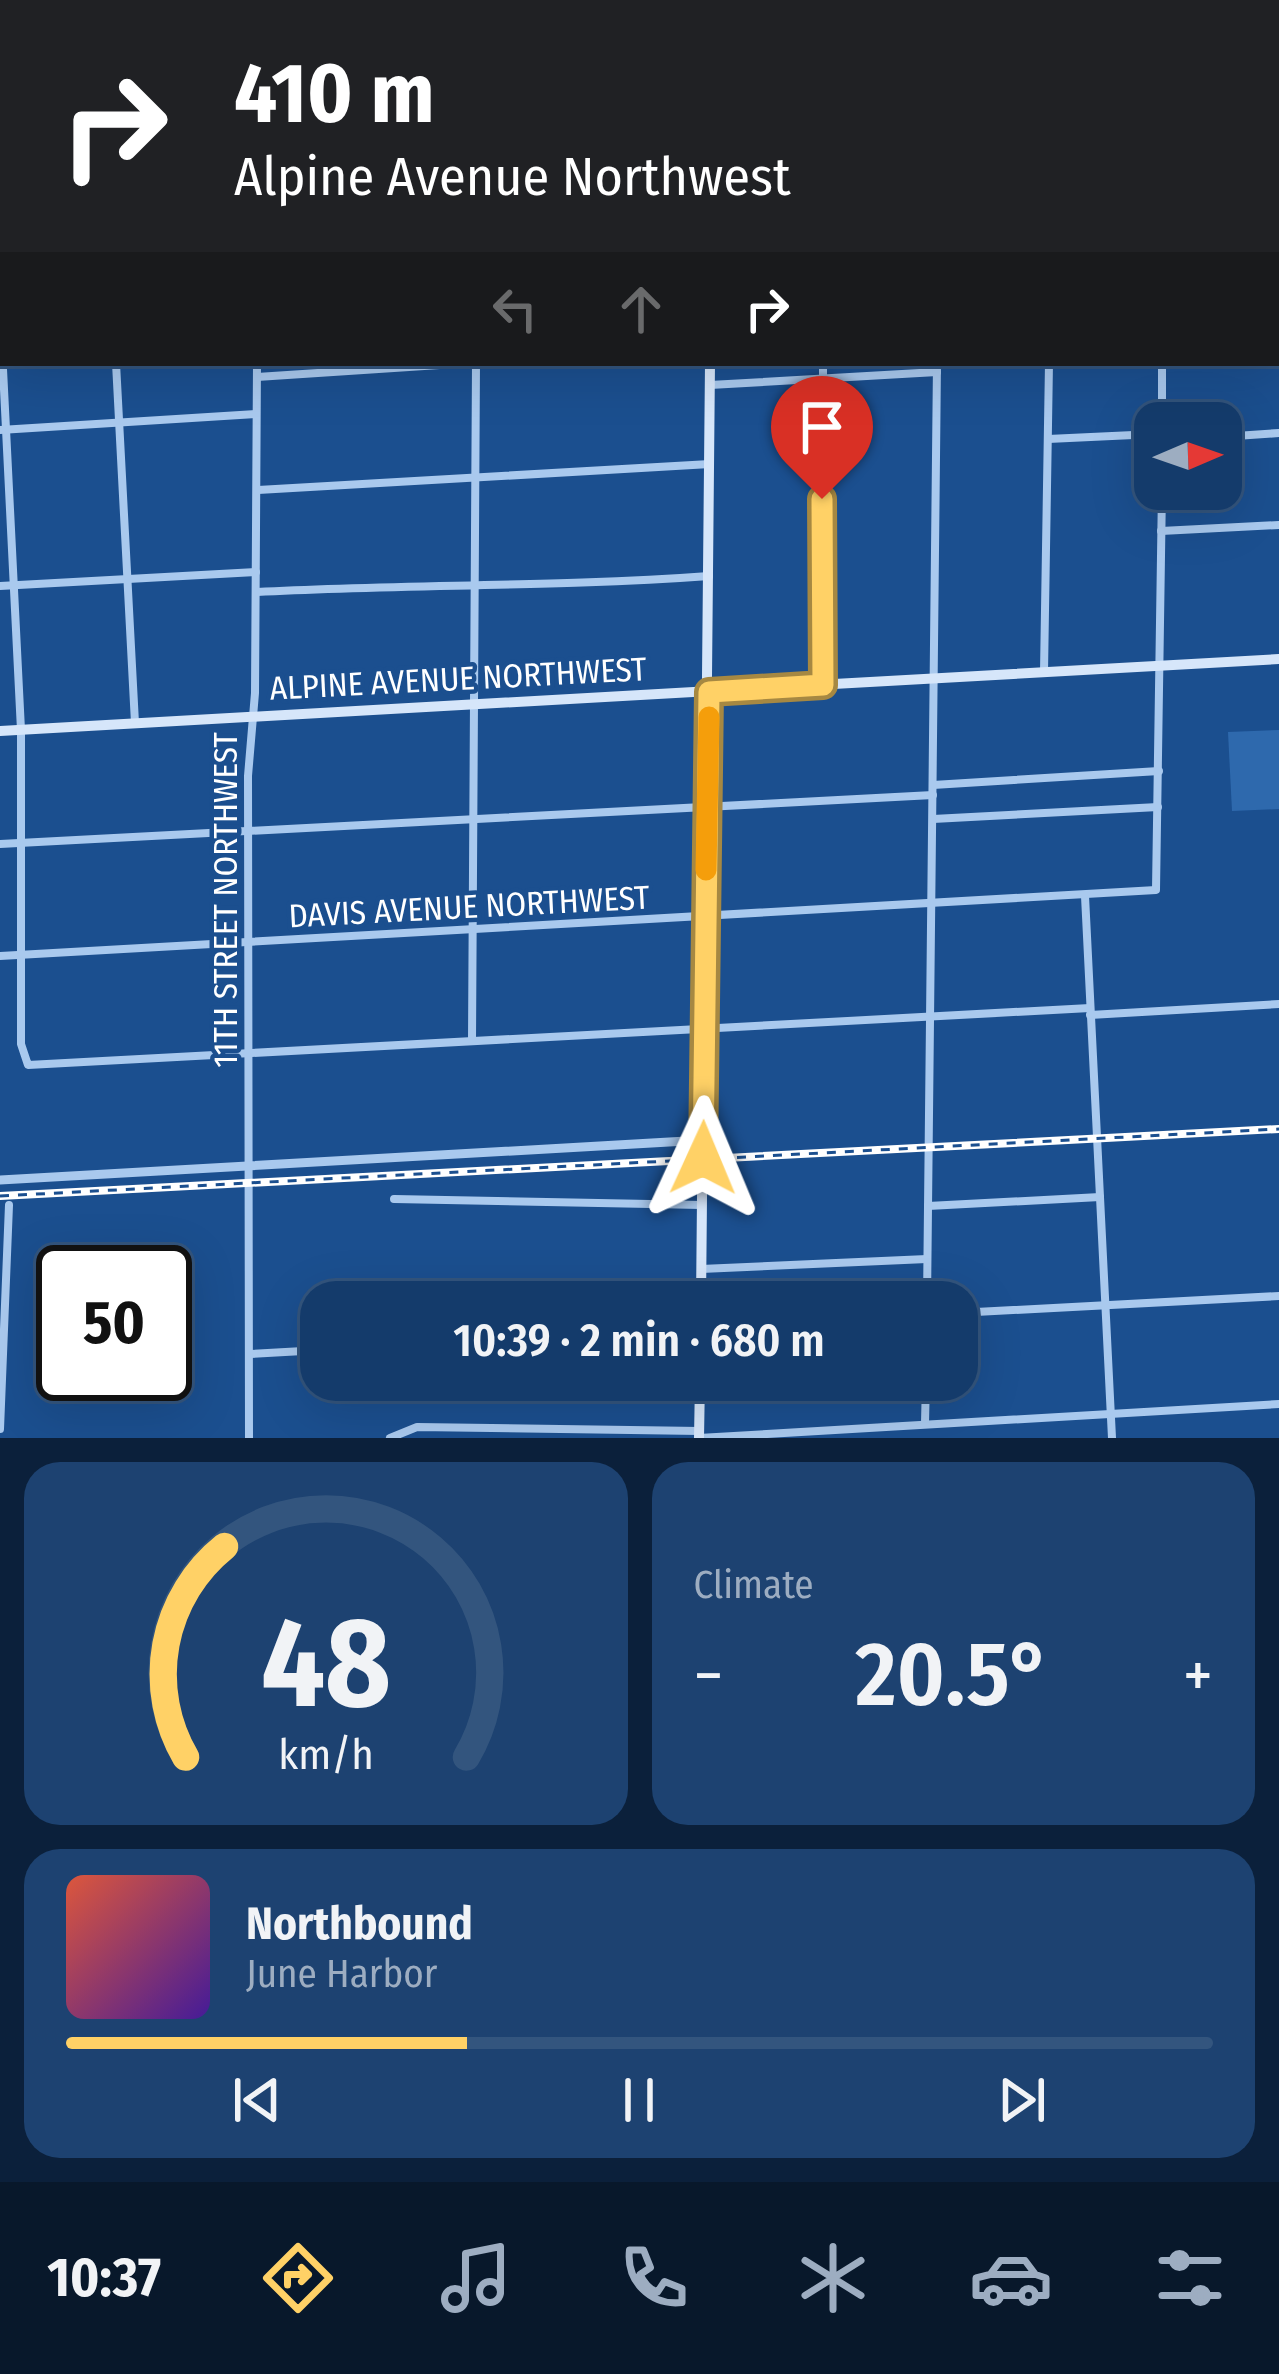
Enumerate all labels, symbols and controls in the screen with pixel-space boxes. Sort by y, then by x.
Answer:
text: 410 m [234,43,435,144]
icon: right [36,48,192,204]
text: Alpine Avenue Northwest [234,145,791,209]
icon: left [482,276,548,342]
icon: ahead [608,276,674,342]
icon: right [734,276,800,342]
pin [771,376,873,499]
icon: arrive [789,394,855,460]
north arrow [1134,402,1242,510]
map controls [1134,402,1242,510]
street label: ALPINE AVENUE NORTHWEST [269,649,648,709]
street label: 11TH STREET NORTHWEST [206,732,246,1068]
street label: DAVIS AVENUE NORTHWEST [288,878,651,936]
position arrow [640,1095,766,1221]
speed limit sign: 50 [36,1245,192,1401]
text: 10:39 · 2 min · 680 m [453,1314,825,1368]
text: Climate [694,1562,814,1608]
text: 48 [261,1589,391,1739]
text: 20.5° [855,1621,1051,1729]
text: − [694,1636,723,1715]
text: + [1183,1636,1213,1715]
text: km/h [278,1728,374,1779]
text: Northbound [246,1897,473,1951]
text: June Harbor [246,1951,437,1997]
icon: previous [224,2067,290,2133]
icon: pause [606,2067,672,2133]
icon: next [989,2067,1055,2133]
icon: directions [256,2236,340,2320]
icon: music [434,2236,518,2320]
icon: phone [612,2236,696,2320]
icon: climate [791,2236,875,2320]
icon: car [969,2236,1053,2320]
icon: filters [1148,2236,1232,2320]
text: 10:37 [47,2246,161,2310]

